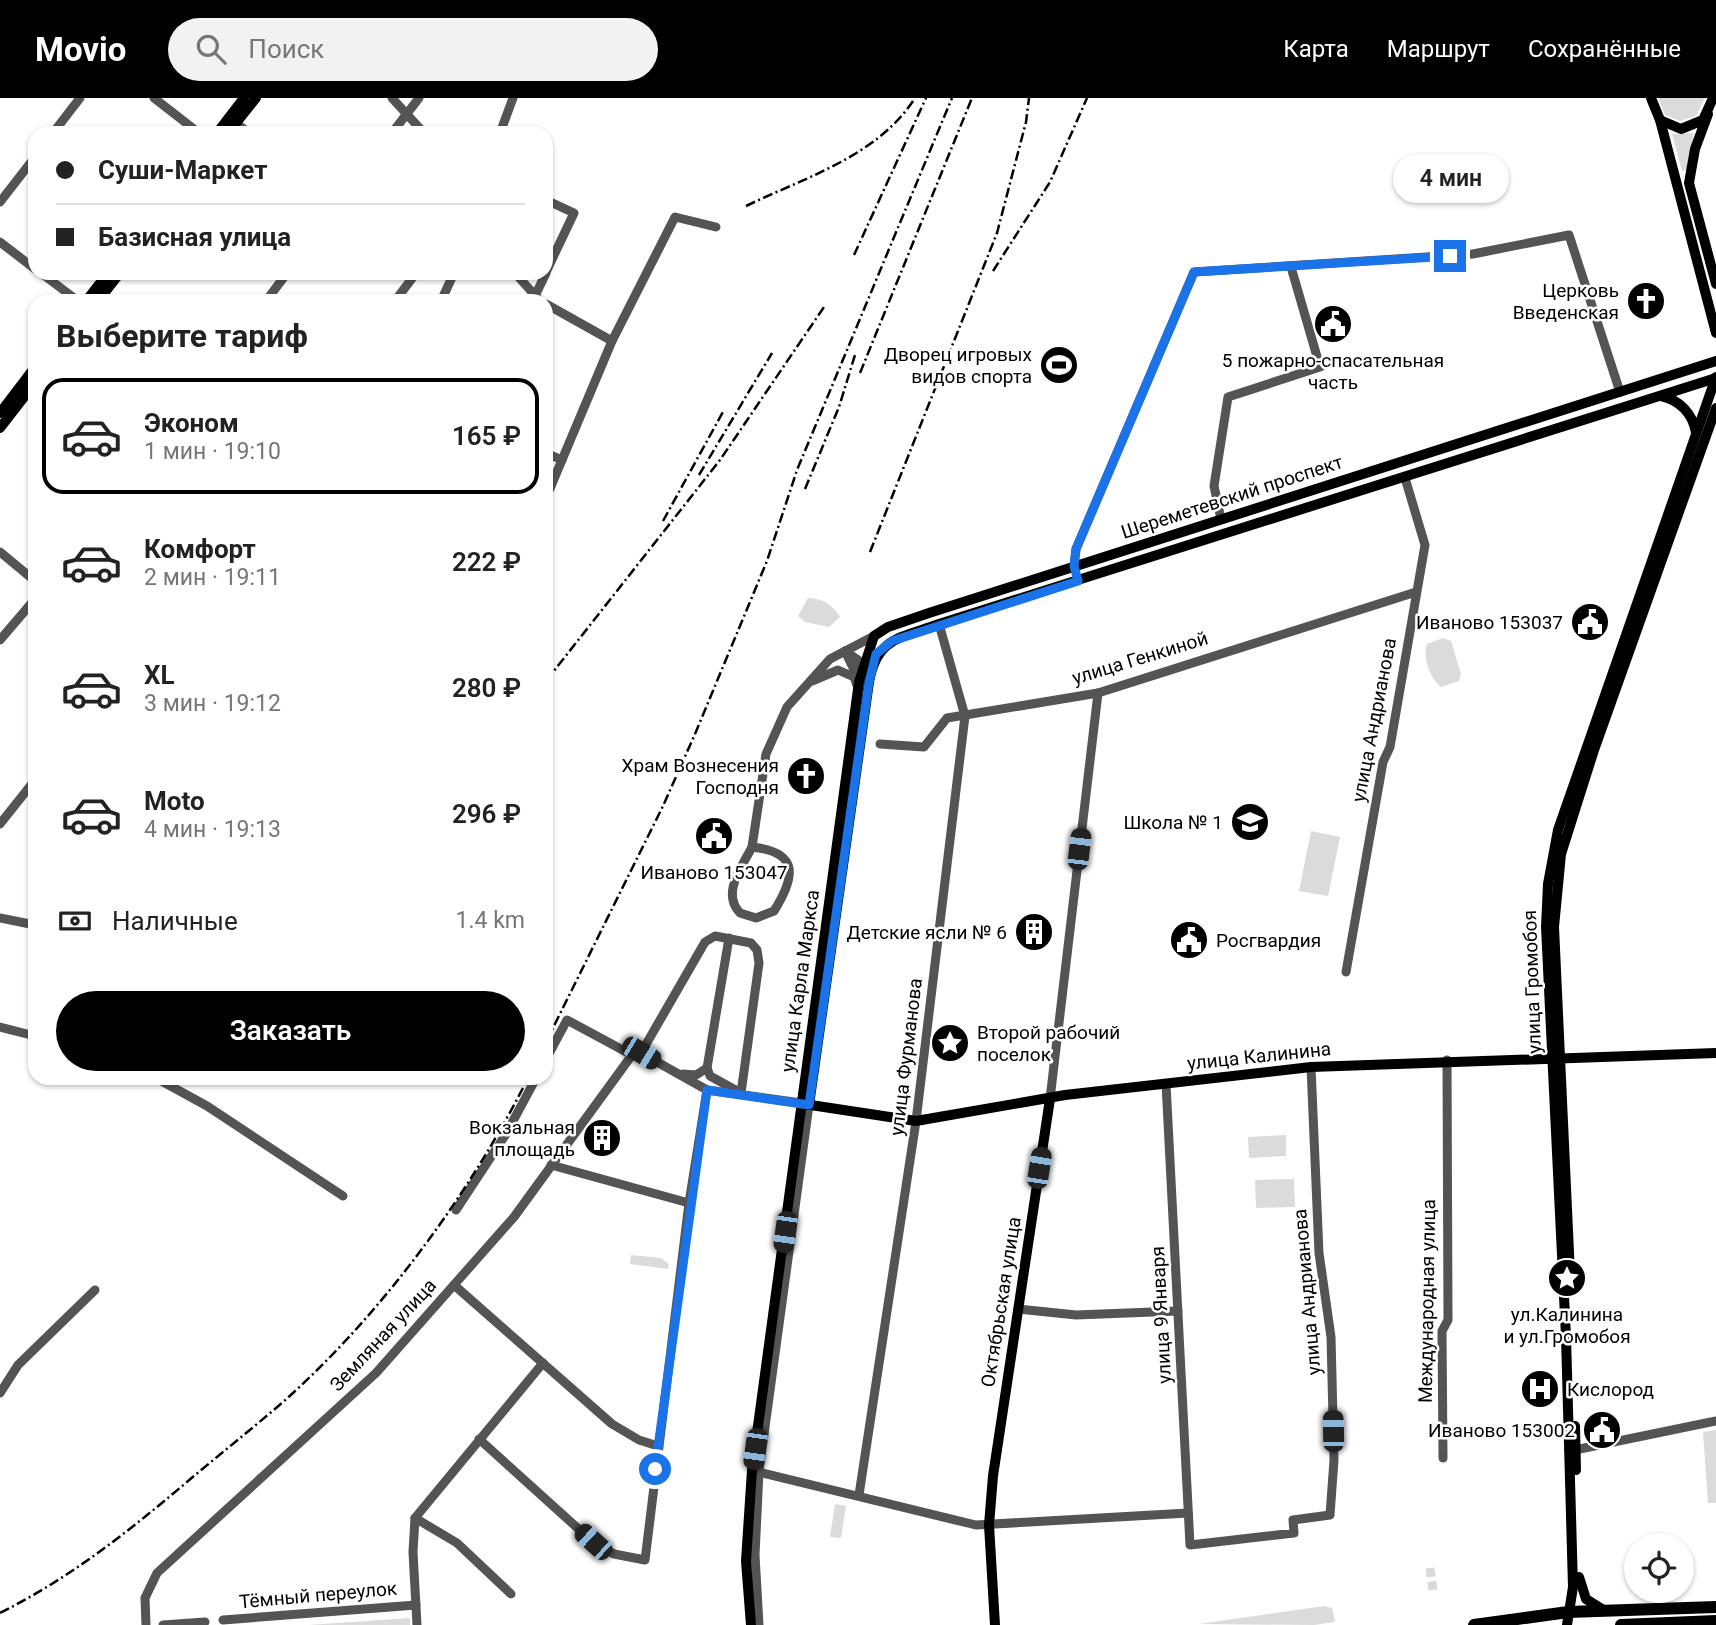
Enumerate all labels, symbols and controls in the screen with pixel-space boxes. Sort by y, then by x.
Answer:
search box [168,18,658,81]
text: Movio [35,30,126,69]
icon: search [192,30,230,68]
text: Поиск [248,34,324,64]
text: Карта [1283,35,1349,63]
text: Маршрут [1387,35,1490,63]
text: Сохранённые [1528,35,1681,63]
text: Суши-Маркет [98,155,267,185]
callout: 4 мин [1392,155,1508,204]
text: 4 мин [1420,165,1482,192]
text: Базисная улица [98,222,291,252]
route end [1434,240,1466,272]
place label: Церковь Введенская [1513,279,1619,324]
church icon: Церковь Введенская [1625,280,1667,322]
public building icon: 5 пожарно-спасательная часть [1312,303,1354,345]
text: Выберите тариф [56,317,308,355]
place label: Дворец игровых видов спорта [884,343,1033,388]
sports icon: Дворец игровых видов спорта [1038,344,1080,386]
place label: 5 пожарно-спасательная часть [1222,349,1444,394]
icon: car [60,405,123,468]
text: Эконом [144,408,239,438]
text: 165 ₽ [452,421,521,451]
text: 1 мин · 19:10 [144,438,281,465]
street label: Шереметевский проспект [1118,450,1346,544]
icon: car [60,531,123,594]
text: Комфорт [144,534,256,564]
text: 222 ₽ [452,547,521,577]
text: 2 мин · 19:11 [144,564,281,591]
public building icon: Иваново 153037 [1569,601,1611,643]
place label: Иваново 153037 [1416,611,1563,634]
street label: улица Генкиной [1069,626,1211,690]
street label: улица Андрианова [1347,636,1401,804]
icon: car [60,657,123,720]
text: XL [144,660,175,690]
text: 280 ₽ [452,673,521,703]
text: 3 мин · 19:12 [144,690,281,717]
place label: Храм Вознесения Господня [622,754,779,799]
church icon: Храм Вознесения Господня [785,755,827,797]
icon: car [60,783,123,846]
text: Moto [144,786,205,816]
text: 296 ₽ [452,799,521,829]
school or university icon: Школа № 1 [1229,801,1271,843]
place label: Школа № 1 [1123,811,1223,834]
public building icon: Иваново 153047 [693,815,735,857]
text: 4 мин · 19:13 [144,816,281,843]
car [1067,827,1092,871]
place label: Иваново 153047 [640,861,788,884]
street label: улица Карла Маркса [776,888,824,1074]
icon: cash [56,902,94,940]
text: Наличные [112,906,238,936]
text: 1.4 km [456,907,525,934]
street label: улица Громобоя [1518,910,1546,1054]
building icon: Детские ясли № 6 [1013,911,1055,953]
public building icon: Росгвардия [1168,919,1210,961]
place label: Детские ясли № 6 [846,921,1007,944]
place label: Росгвардия [1216,929,1321,952]
street label: улица Фурманова [885,977,927,1137]
button: Заказать [56,991,525,1071]
place label: Второй рабочий поселок [977,1021,1120,1066]
place icon: Второй рабочий поселок [929,1022,971,1064]
car [618,1033,665,1073]
street label: улица Калинина [1186,1037,1332,1075]
place label: Вокзальная площадь [469,1116,575,1161]
building icon: Вокзальная площадь [581,1117,623,1159]
car [1026,1146,1053,1190]
street label: Международная улица [1414,1199,1440,1403]
street label: улица Андрианова [1288,1208,1326,1376]
car [772,1210,799,1254]
street label: Октябрьская улица [976,1215,1026,1389]
street label: улица 9 Января [1146,1246,1176,1384]
place icon: ул.Калинина и ул.Громобоя [1546,1257,1588,1299]
street label: Земляная улица [325,1274,441,1396]
place label: ул.Калинина и ул.Громобоя [1503,1303,1631,1348]
hospital icon: Кислород [1519,1368,1561,1410]
place label: Кислород [1567,1378,1654,1401]
public building icon: Иваново 153002 [1581,1409,1623,1451]
car [1323,1410,1344,1452]
place label: Иваново 153002 [1428,1419,1575,1442]
car [742,1427,769,1471]
route start [639,1453,671,1485]
car [571,1520,616,1564]
map controls [1624,1533,1694,1603]
button: locate [1624,1533,1694,1603]
street label: Тёмный переулок [238,1577,399,1613]

